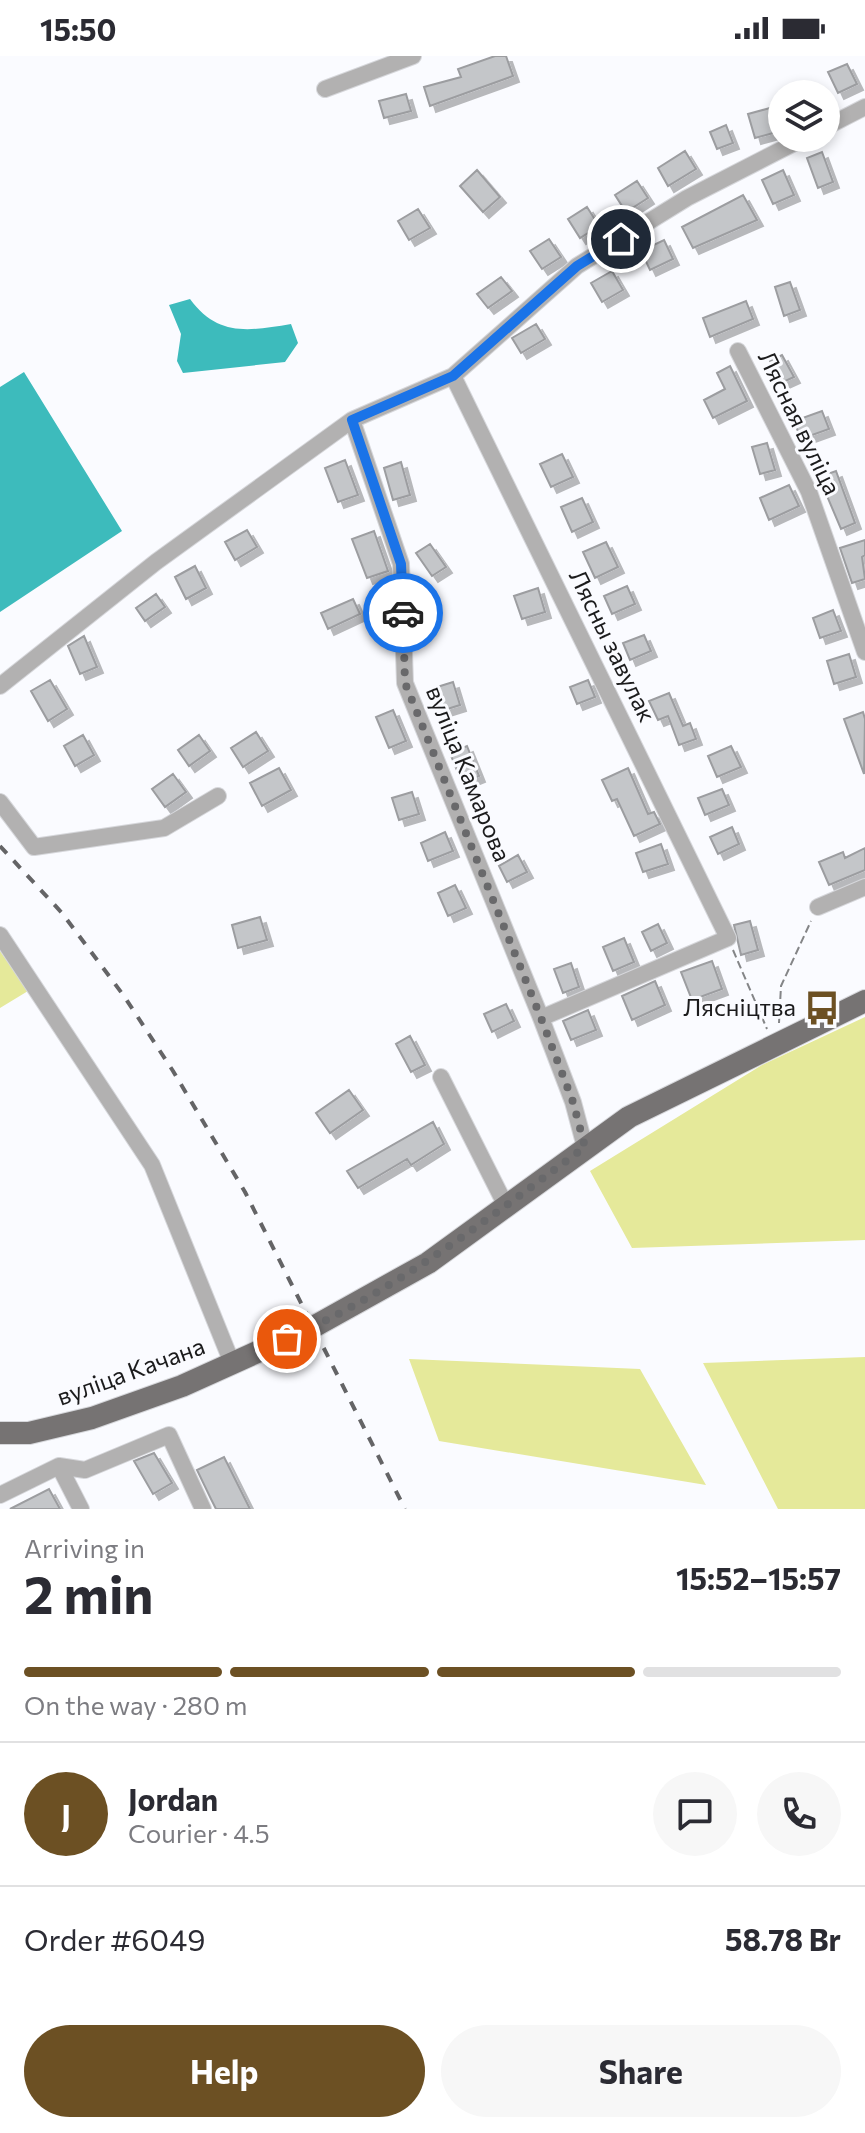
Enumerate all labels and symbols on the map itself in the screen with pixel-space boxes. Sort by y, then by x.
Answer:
pin [587,205,655,273]
street label: Лясная вуліца [753,346,848,499]
street label: Лясны завулак [564,565,663,726]
courier [363,573,443,653]
street label: вуліца Камарова [421,681,518,866]
bus stop icon: Лясніцтва [803,989,841,1027]
place label: Лясніцтва [683,992,796,1021]
pin [253,1305,321,1373]
street label: вуліца Качана [53,1330,208,1411]

